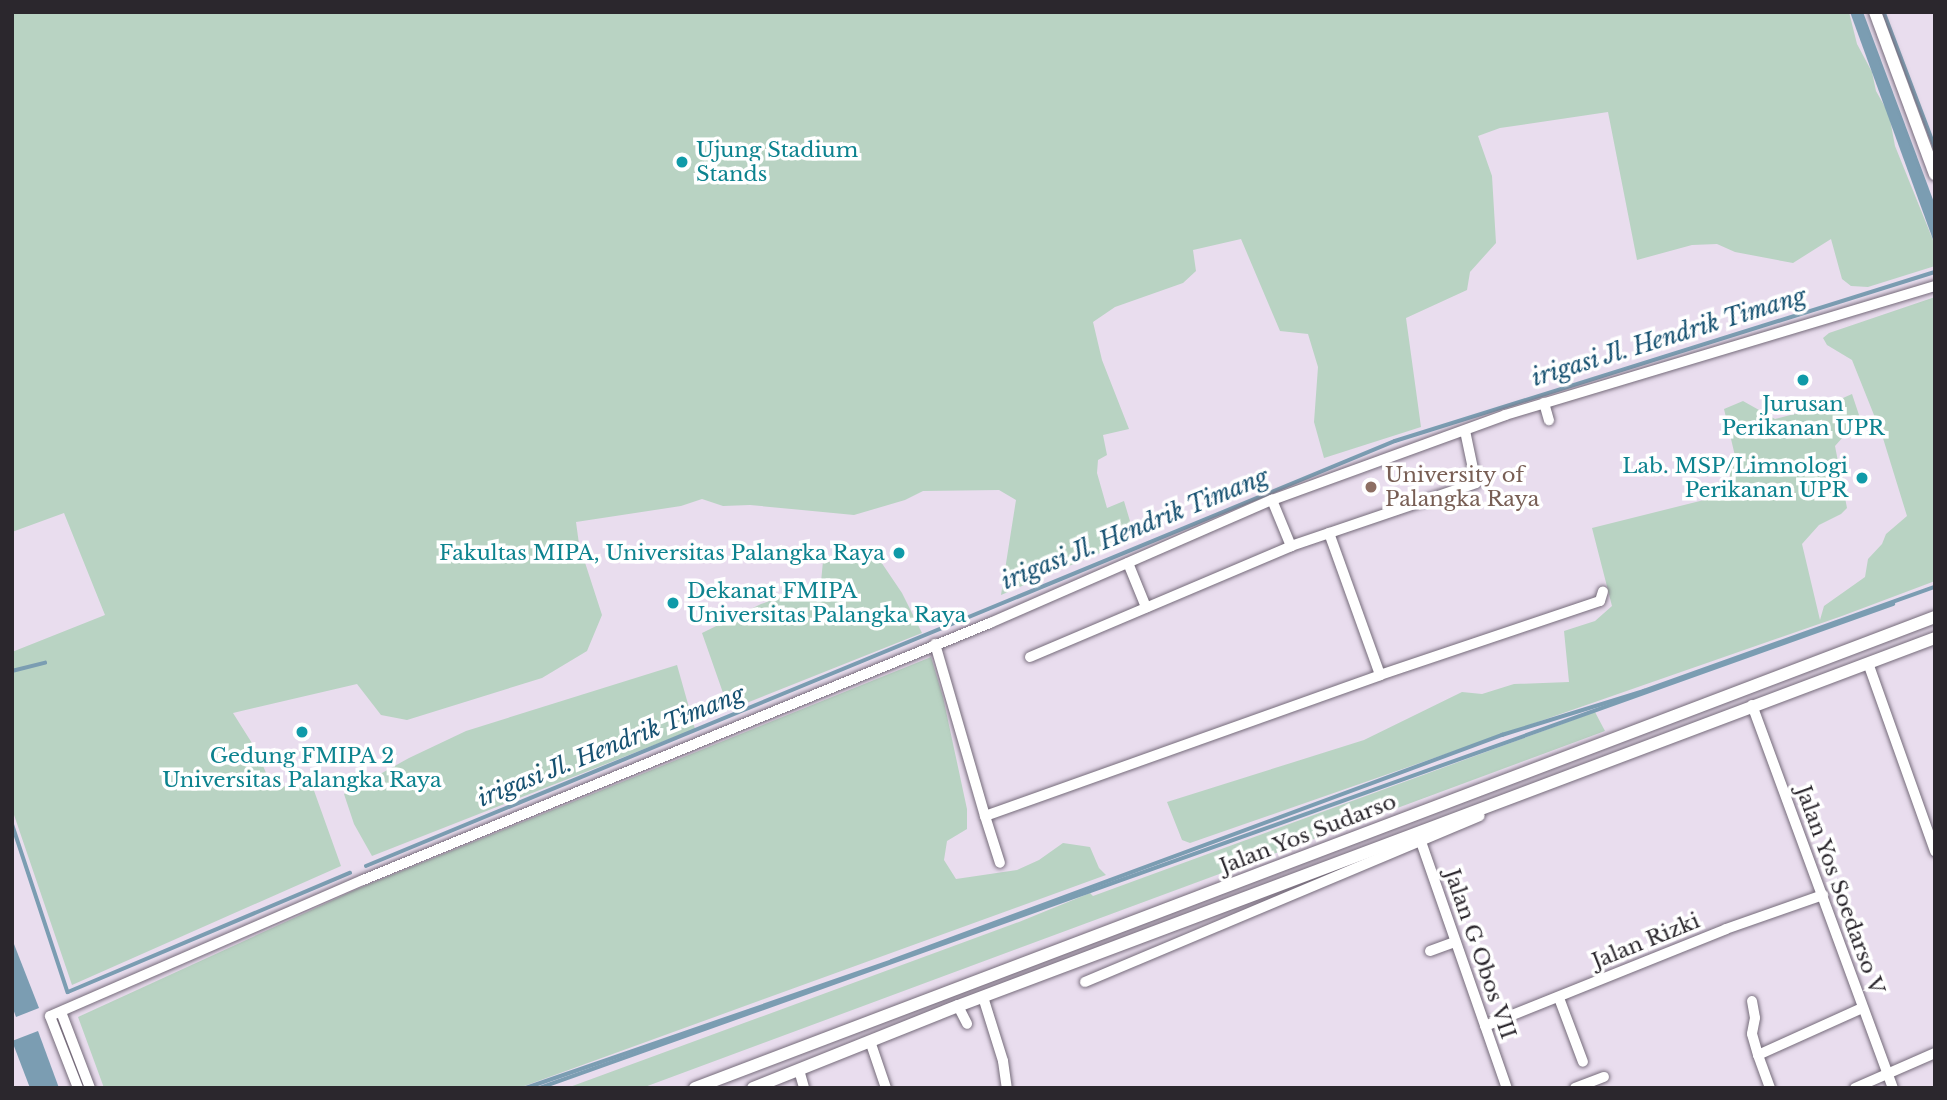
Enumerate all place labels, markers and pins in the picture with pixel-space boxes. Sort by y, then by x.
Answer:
place label: Ujung Stadium Stands [696,137,858,187]
marker: Ujung Stadium Stands [674,154,690,170]
marker: Jurusan Perikanan UPR [1795,372,1811,388]
place label: Jurusan Perikanan UPR [1721,391,1885,441]
place label: Lab. MSP/Limnologi Perikanan UPR [1622,453,1848,503]
place label: University of Palangka Raya [1385,462,1539,512]
marker: Lab. MSP/Limnologi Perikanan UPR [1854,470,1870,486]
marker: University of Palangka Raya [1363,479,1379,495]
place label: Fakultas MIPA, Universitas Palangka Raya [439,540,885,566]
marker: Fakultas MIPA, Universitas Palangka Raya [891,545,907,561]
place label: Dekanat FMIPA Universitas Palangka Raya [687,578,967,628]
marker: Dekanat FMIPA Universitas Palangka Raya [665,595,681,611]
marker: Gedung FMIPA 2 Universitas Palangka Raya [294,724,310,740]
place label: Gedung FMIPA 2 Universitas Palangka Raya [162,743,442,793]

